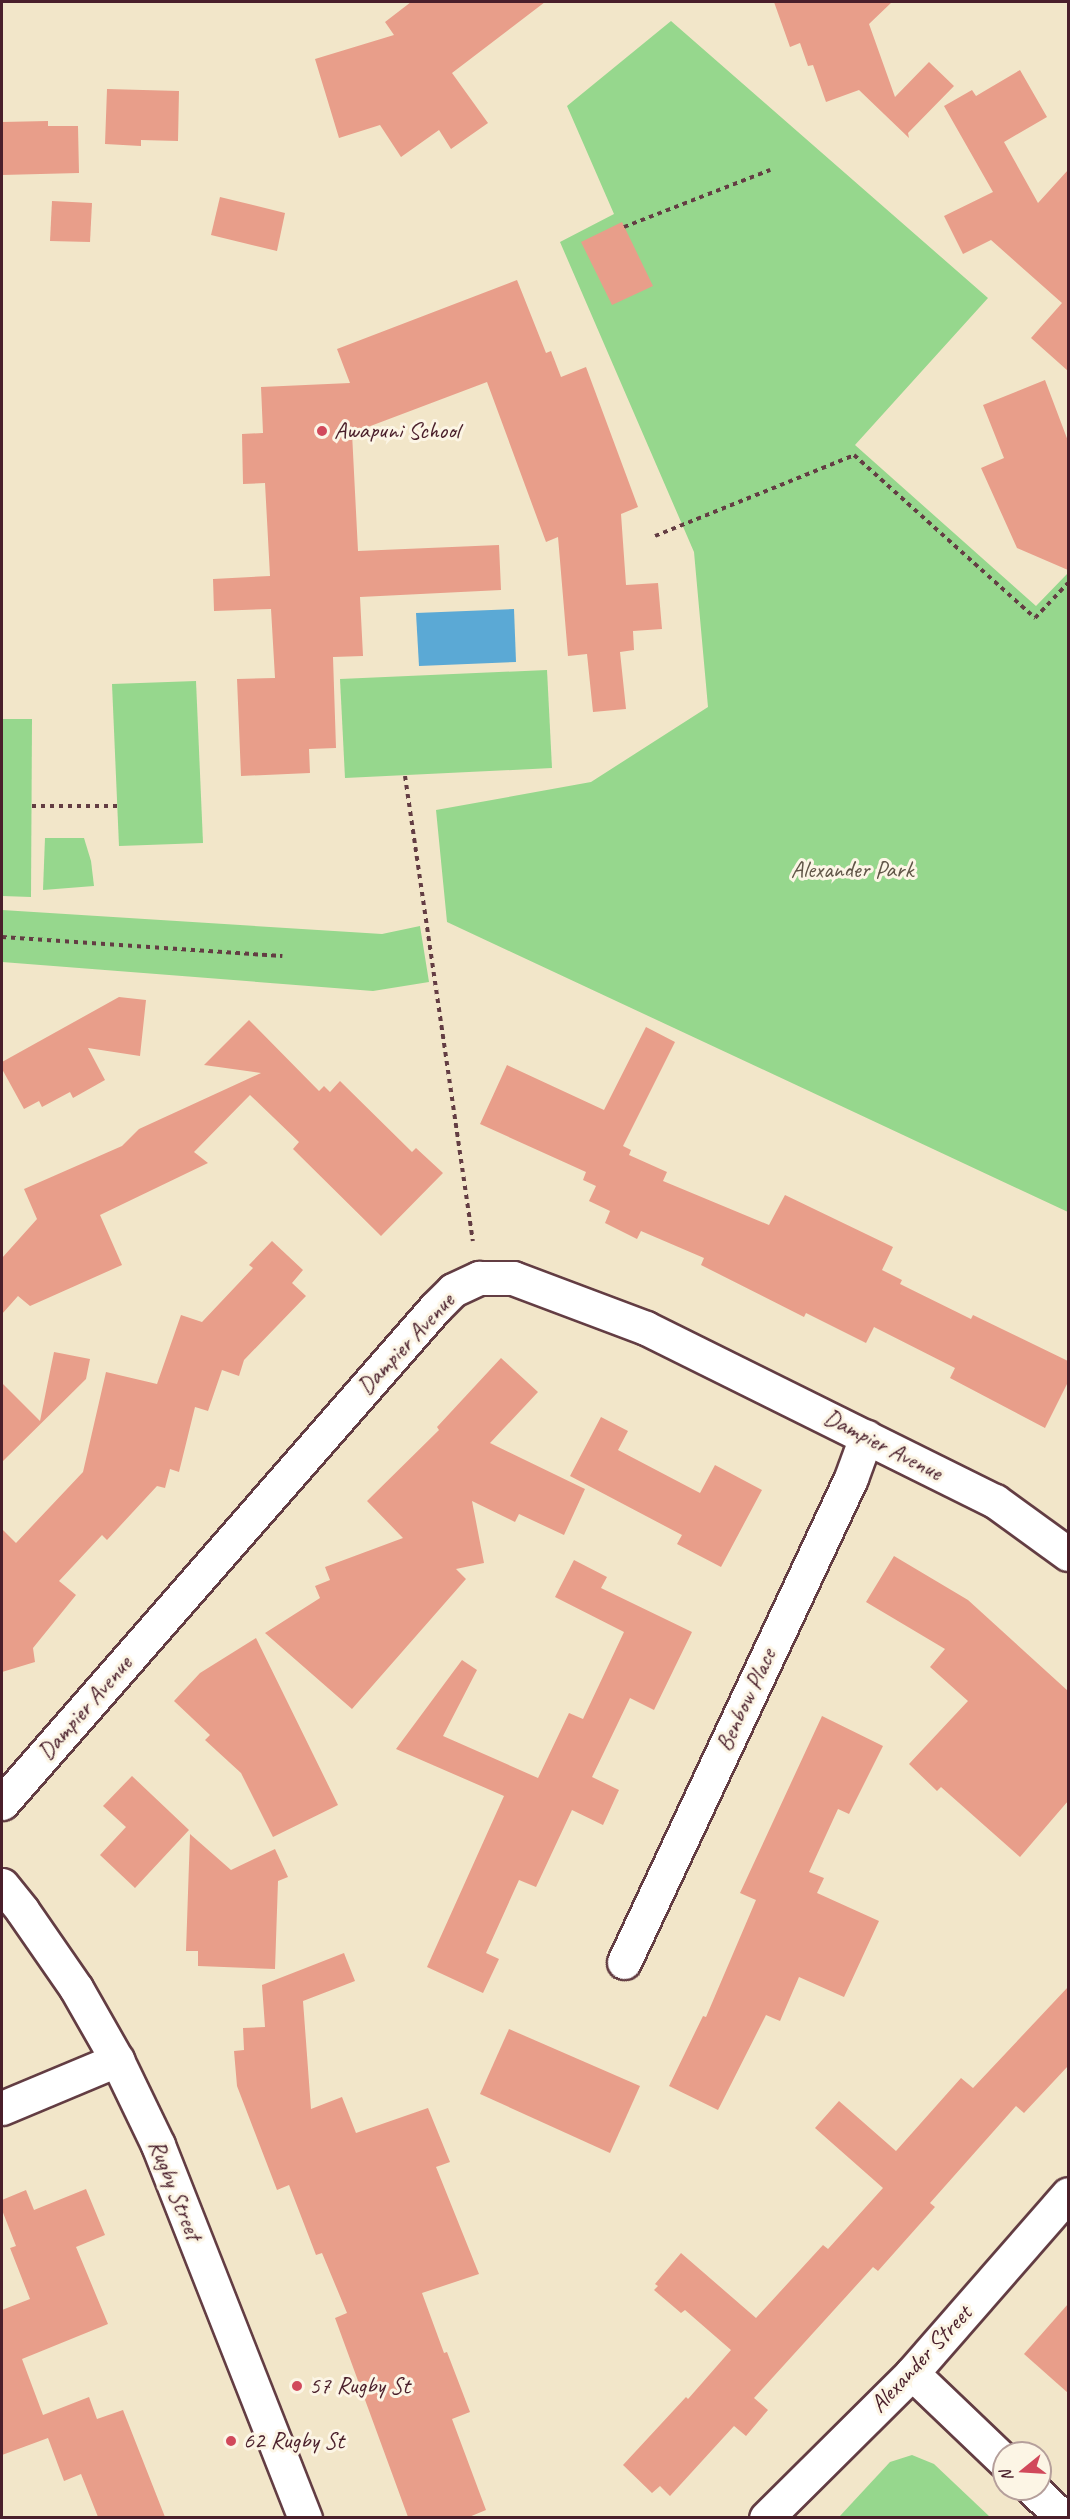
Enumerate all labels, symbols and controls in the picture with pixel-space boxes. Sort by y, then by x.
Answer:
place label: Awapuni School [334,417,460,445]
marker: Awapuni School [315,424,329,438]
park label: Alexander Park [791,856,913,884]
street label: Dampier Avenue [352,1287,460,1401]
street label: Dampier Avenue [819,1403,947,1487]
street label: Benbow Place [710,1644,782,1756]
street label: Dampier Avenue [32,1650,138,1766]
street label: Rugby Street [142,2135,208,2245]
street label: Alexander Street [864,2299,978,2419]
place label: 57 Rugby St [309,2372,410,2400]
marker: 57 Rugby St [290,2379,304,2393]
place label: 62 Rugby St [243,2427,344,2455]
marker: 62 Rugby St [224,2434,238,2448]
north arrow [992,2441,1052,2501]
text: N [996,2468,1018,2484]

